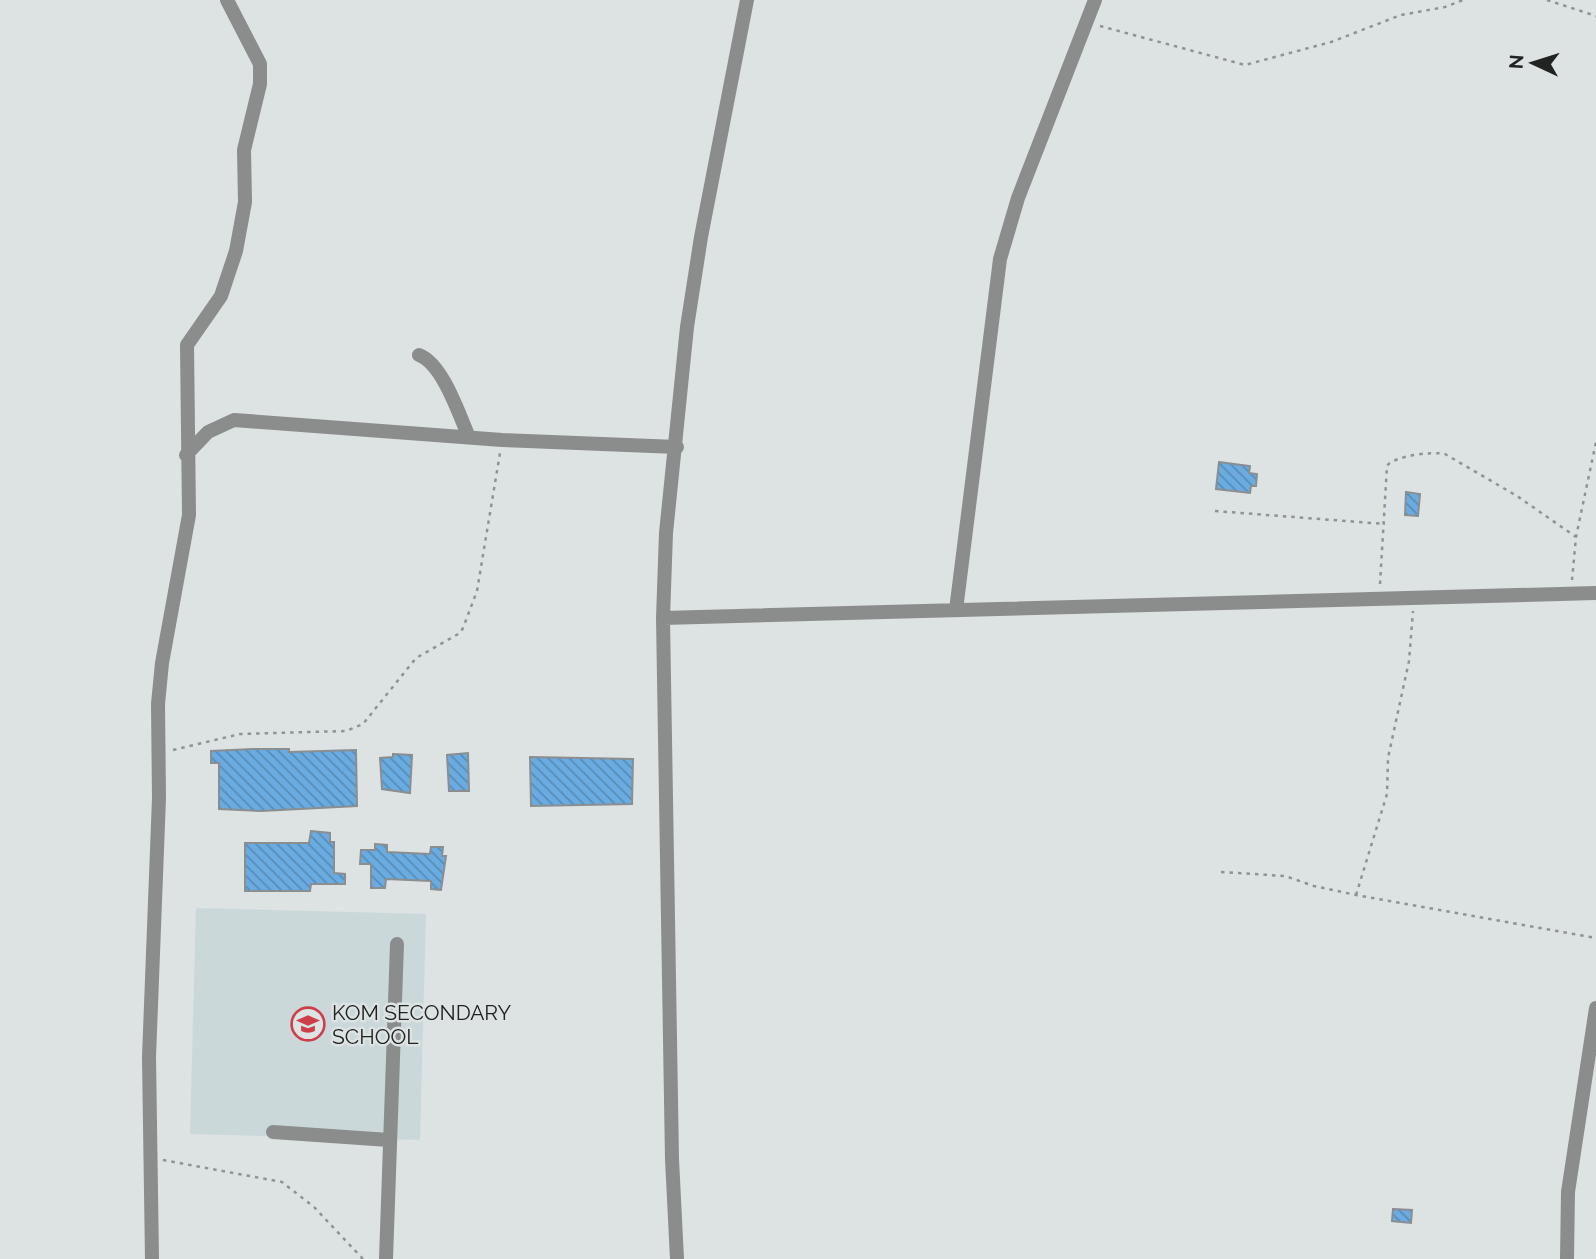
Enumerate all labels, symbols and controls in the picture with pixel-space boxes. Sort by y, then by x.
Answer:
north arrow [1498,28,1568,98]
text: N [1505,54,1528,70]
place label: KOM SECONDARY SCHOOL [332,1000,511,1049]
school or university icon: KOM SECONDARY SCHOOL [289,1005,327,1043]

